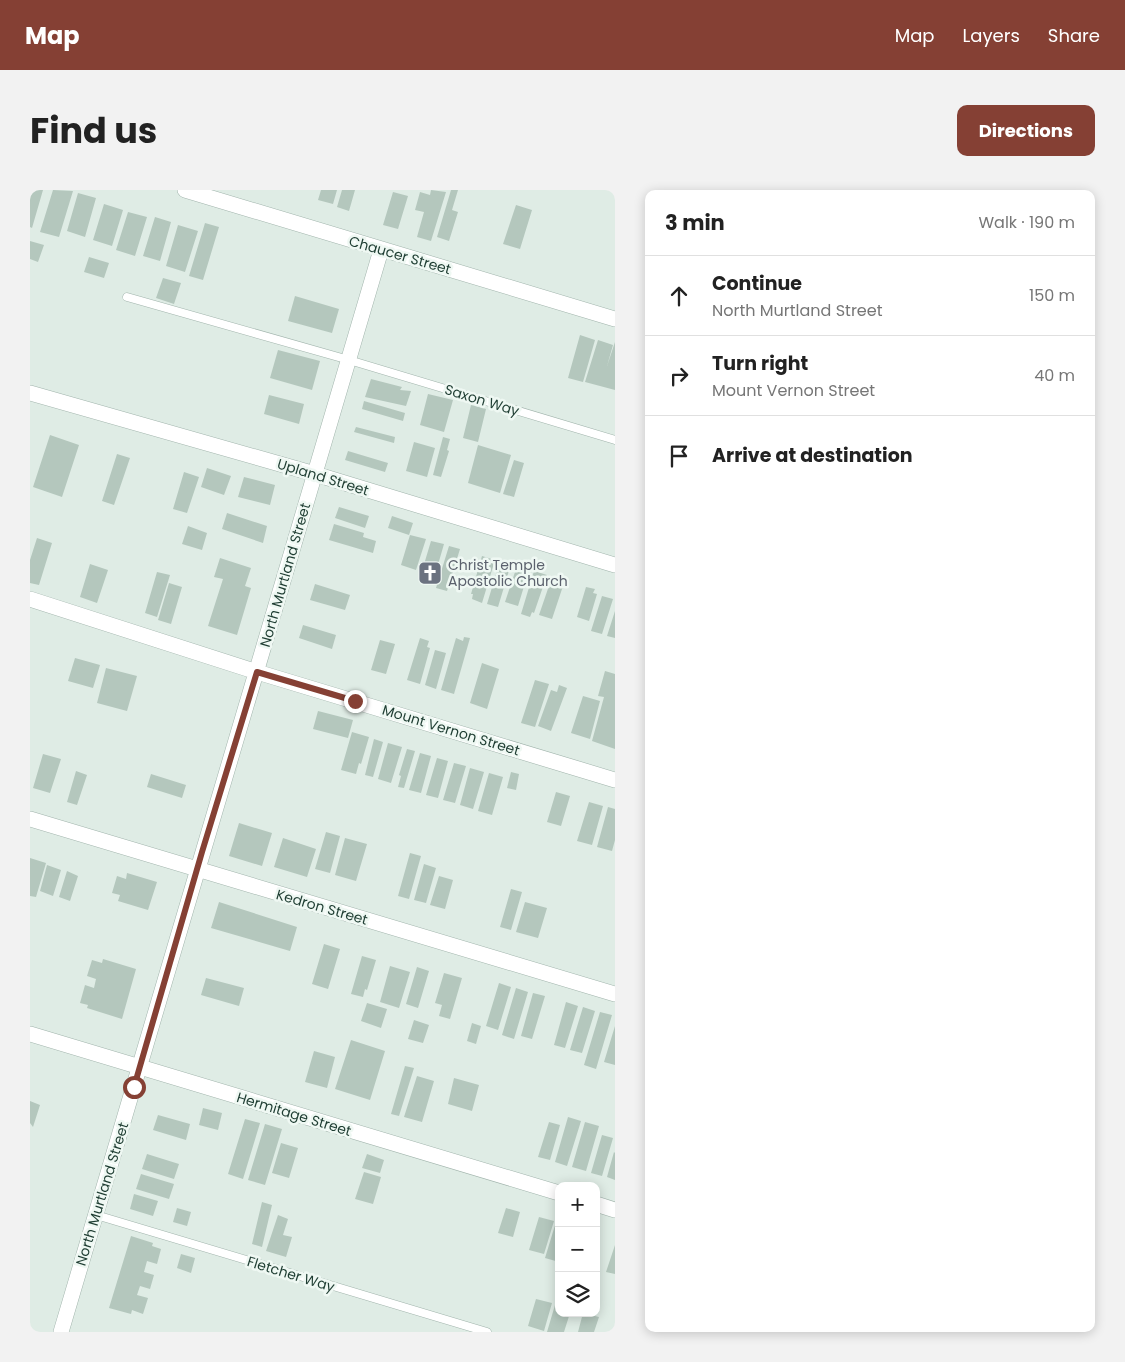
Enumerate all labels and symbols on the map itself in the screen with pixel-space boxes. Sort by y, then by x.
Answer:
street label: Chaucer Street [347,231,453,279]
street label: Saxon Way [442,379,522,421]
street label: Upland Street [275,454,371,500]
street label: North Murtland Street [255,501,315,649]
place label: Christ Temple Apostolic Church [448,555,568,591]
church icon: Christ Temple Apostolic Church [417,560,443,586]
route end [344,690,367,713]
street label: Mount Vernon Street [380,700,522,760]
street label: Kedron Street [274,884,370,930]
route start [123,1076,146,1099]
street label: Hermitage Street [234,1087,354,1141]
street label: North Murtland Street [71,1120,133,1268]
street label: Fletcher Way [245,1251,337,1297]

